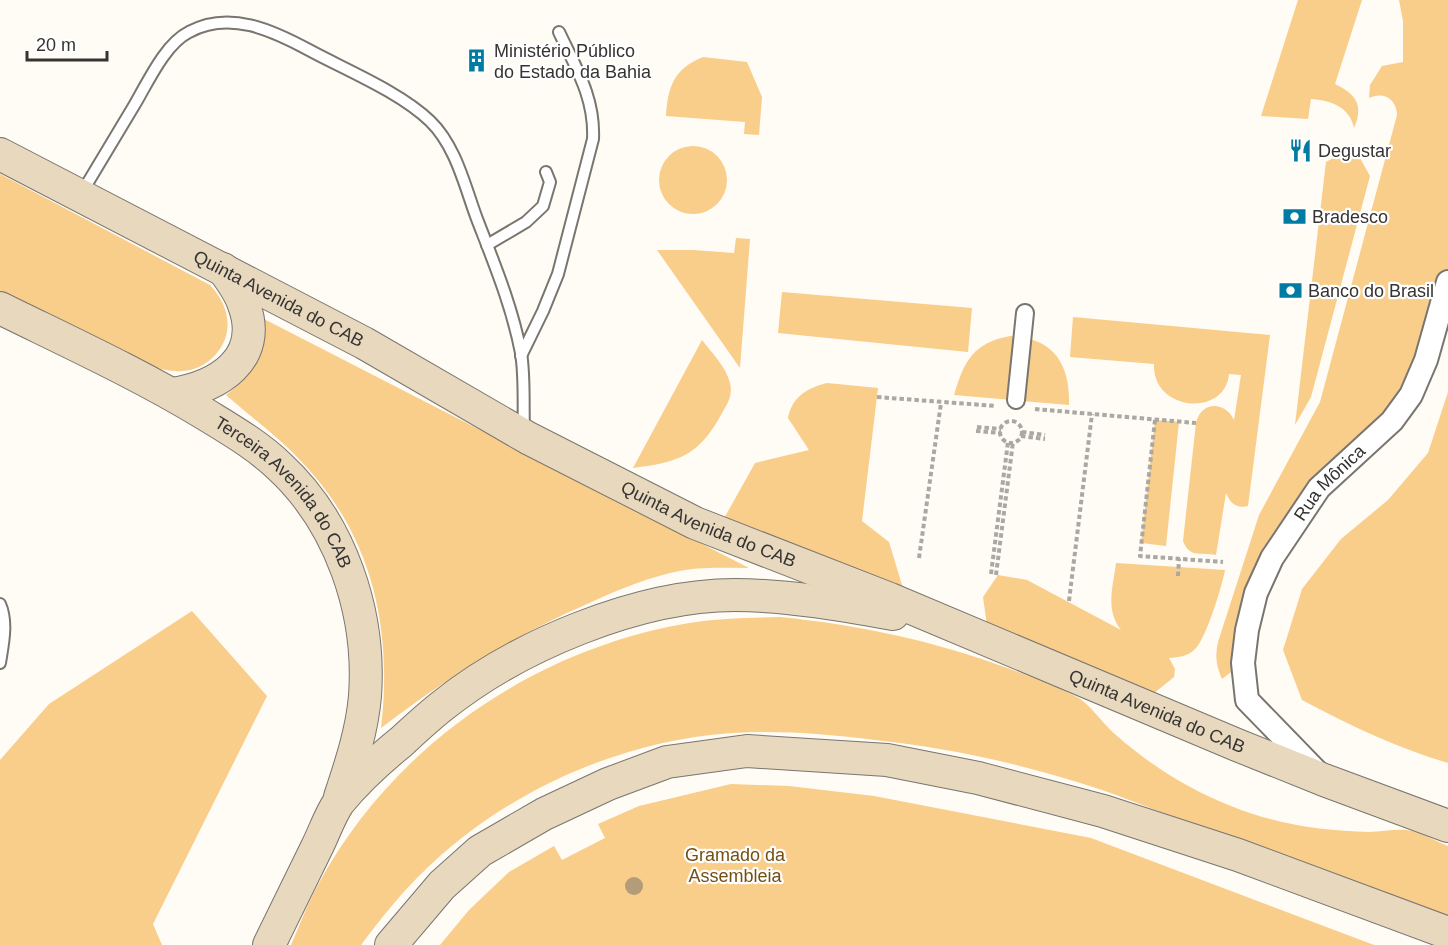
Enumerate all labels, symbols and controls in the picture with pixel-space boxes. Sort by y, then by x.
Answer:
scale bar [27,24,106,62]
text: 20 m [36,35,76,55]
place label: Ministério Público do Estado da Bahia [494,41,652,82]
building icon: Ministério Público do Estado da Bahia [463,48,489,74]
restaurant icon: Degustar [1287,138,1313,164]
place label: Degustar [1318,141,1391,161]
bank icon: Bradesco [1281,204,1307,230]
place label: Bradesco [1312,207,1388,227]
street label: Quinta Avenida do CAB [190,246,367,351]
bank icon: Banco do Brasil [1277,278,1303,304]
place label: Banco do Brasil [1308,281,1434,301]
street label: Terceira Avenida do CAB [211,412,355,571]
street label: Rua Mônica [1290,440,1370,524]
street label: Quinta Avenida do CAB [618,477,799,571]
street label: Quinta Avenida do CAB [1066,665,1248,757]
park label: Gramado da Assembleia [685,845,786,886]

